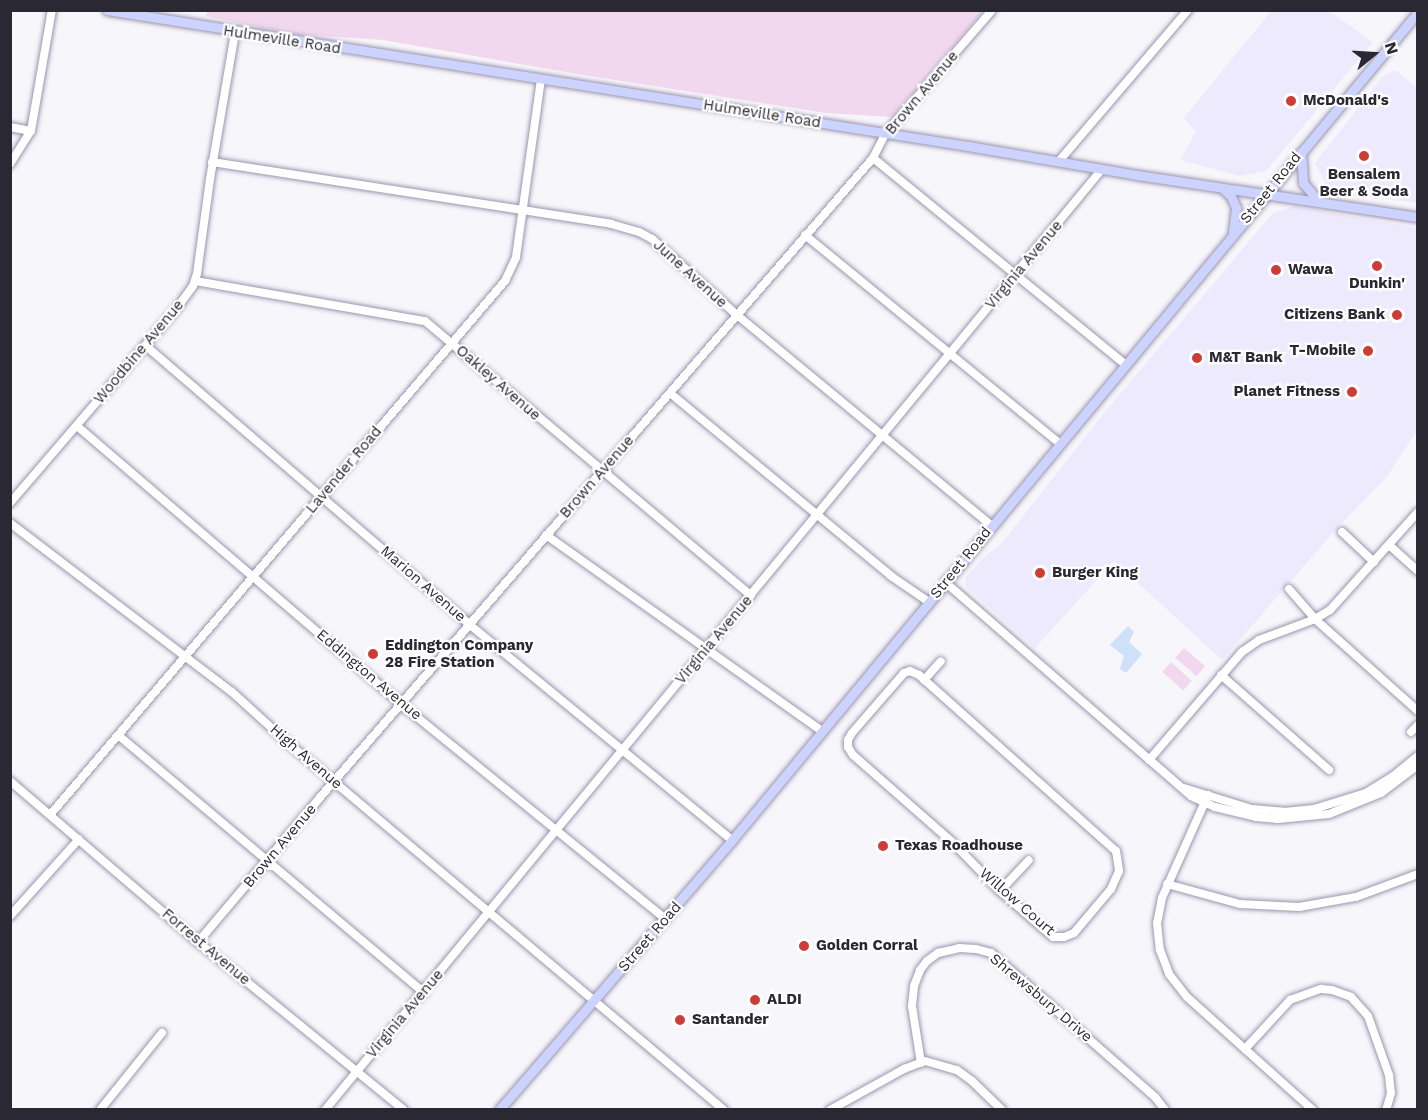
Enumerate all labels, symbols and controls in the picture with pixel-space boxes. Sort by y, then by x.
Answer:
street label: Hulmeville Road [222,22,342,58]
north arrow [1344,24,1404,84]
text: N [1381,40,1402,57]
street label: Brown Avenue [882,47,962,139]
place label: McDonald's [1303,92,1389,110]
marker: McDonald's [1284,94,1298,108]
street label: Hulmeville Road [702,96,822,132]
street label: Street Road [1237,149,1305,227]
marker: Bensalem Beer & Soda [1357,149,1371,163]
place label: Bensalem Beer & Soda [1319,165,1409,200]
street label: Virginia Avenue [981,217,1067,313]
street label: June Avenue [649,236,731,312]
marker: Dunkin' [1370,259,1384,273]
place label: Wawa [1288,261,1333,279]
marker: Wawa [1269,263,1283,277]
place label: Dunkin' [1349,275,1405,293]
street label: Woodbine Avenue [90,296,188,408]
place label: Citizens Bank [1284,306,1385,324]
marker: Citizens Bank [1390,308,1404,322]
street label: Oakley Avenue [452,341,544,425]
place label: T-Mobile [1290,342,1356,360]
marker: T-Mobile [1361,344,1375,358]
place label: M&T Bank [1209,349,1283,367]
marker: M&T Bank [1190,351,1204,365]
place label: Planet Fitness [1233,383,1340,401]
marker: Planet Fitness [1345,385,1359,399]
street label: Lavender Road [302,423,386,517]
street label: Brown Avenue [556,432,638,522]
street label: Street Road [927,524,995,602]
street label: Marion Avenue [376,542,470,626]
place label: Burger King [1052,564,1138,582]
marker: Burger King [1033,566,1047,580]
street label: Virginia Avenue [671,592,757,688]
street label: Eddington Avenue [313,626,425,724]
place label: Eddington Company 28 Fire Station [385,636,533,671]
marker: Eddington Company 28 Fire Station [366,647,380,661]
street label: High Avenue [266,721,346,793]
street label: Brown Avenue [240,800,320,892]
place label: Texas Roadhouse [895,837,1023,855]
marker: Texas Roadhouse [876,839,890,853]
street label: Willow Court [975,864,1059,940]
street label: Street Road [615,898,685,976]
street label: Forrest Avenue [158,905,254,989]
place label: Golden Corral [816,937,918,955]
marker: Golden Corral [797,939,811,953]
street label: Shrewsbury Drive [986,950,1096,1046]
street label: Virginia Avenue [362,966,448,1062]
place label: ALDI [767,991,802,1009]
marker: ALDI [748,993,762,1007]
place label: Santander [692,1011,769,1029]
marker: Santander [673,1013,687,1027]

